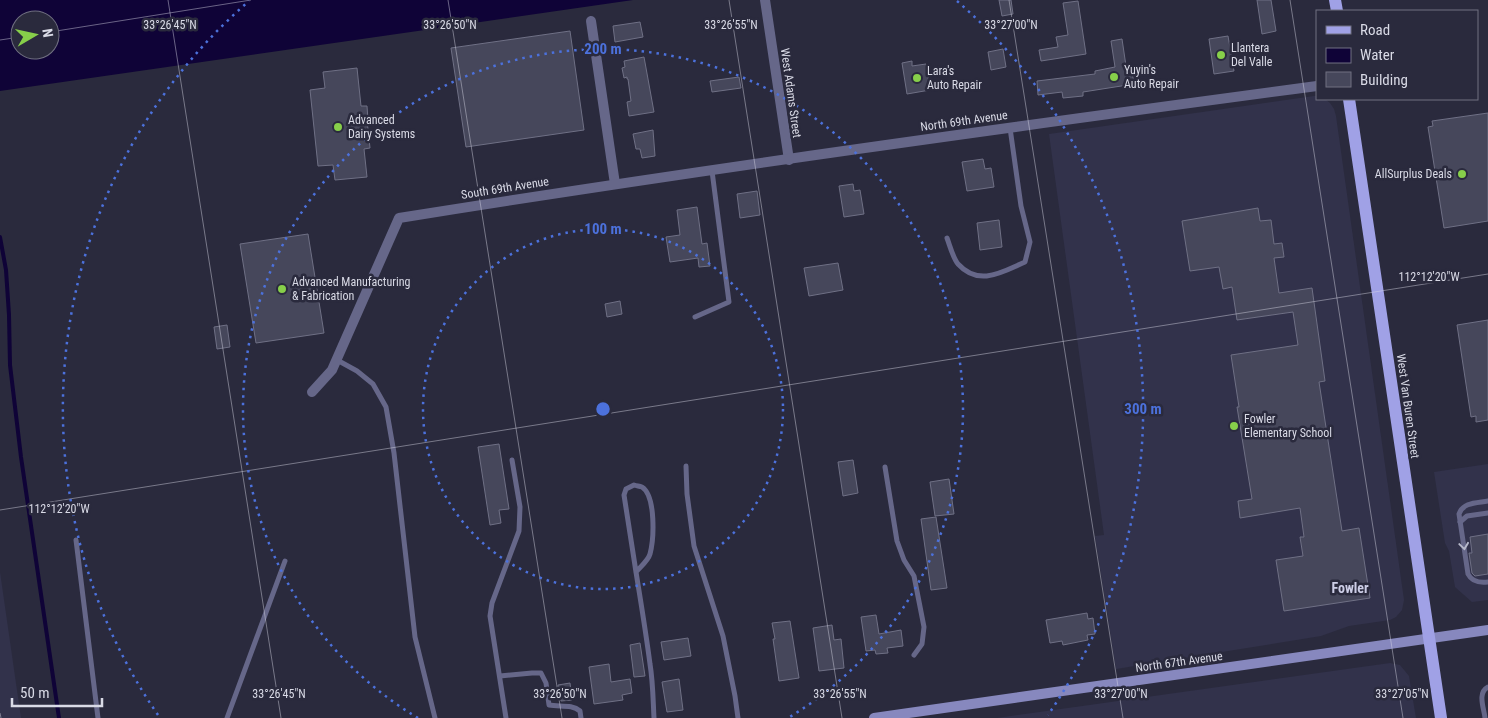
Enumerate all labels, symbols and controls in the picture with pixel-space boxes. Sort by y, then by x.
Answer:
north arrow [10,10,60,60]
legend [1316,10,1478,100]
text: 33°26'45"N [143,18,197,32]
text: 33°26'50"N [423,18,477,32]
text: 33°26'55"N [704,18,758,32]
text: 33°27'00"N [984,18,1038,32]
text: Road [1360,21,1390,39]
text: N [39,27,56,38]
text: 200 m [584,40,622,58]
place label: Llantera Del Valle [1231,41,1273,69]
text: Water [1360,46,1395,64]
street label: West Adams Street [778,47,804,139]
marker: Llantera Del Valle [1215,49,1227,61]
place label: Yuyin's Auto Repair [1124,63,1179,91]
place label: Lara's Auto Repair [927,64,982,92]
marker: Yuyin's Auto Repair [1108,71,1120,83]
text: Building [1360,71,1408,89]
marker: Lara's Auto Repair [911,72,923,84]
street label: North 69th Avenue [919,108,1009,134]
place label: Advanced Dairy Systems [348,113,415,141]
marker: Advanced Dairy Systems [332,121,344,133]
place label: AllSurplus Deals [1375,167,1452,181]
marker: AllSurplus Deals [1456,168,1468,180]
street label: South 69th Avenue [460,174,550,202]
text: 100 m [584,220,622,238]
text: 112°12'20"W [1398,270,1460,284]
place label: Advanced Manufacturing & Fabrication [292,275,410,303]
marker: Advanced Manufacturing & Fabrication [276,283,288,295]
street label: West Van Buren Street [1394,353,1422,460]
centre of rings [594,400,612,418]
text: 300 m [1124,400,1162,418]
place label: Fowler Elementary School [1244,412,1332,440]
marker: Fowler Elementary School [1228,420,1240,432]
text: 112°12'20"W [28,502,90,516]
one-way arrow [1458,541,1468,550]
district label: Fowler [1331,580,1369,596]
street label: North 67th Avenue [1134,649,1224,675]
scale bar [12,676,102,708]
text: 50 m [20,684,50,702]
text: 33°26'45"N [252,687,306,701]
text: 33°26'50"N [533,687,587,701]
text: 33°26'55"N [813,687,867,701]
text: 33°27'00"N [1094,687,1148,701]
text: 33°27'05"N [1375,687,1429,701]

